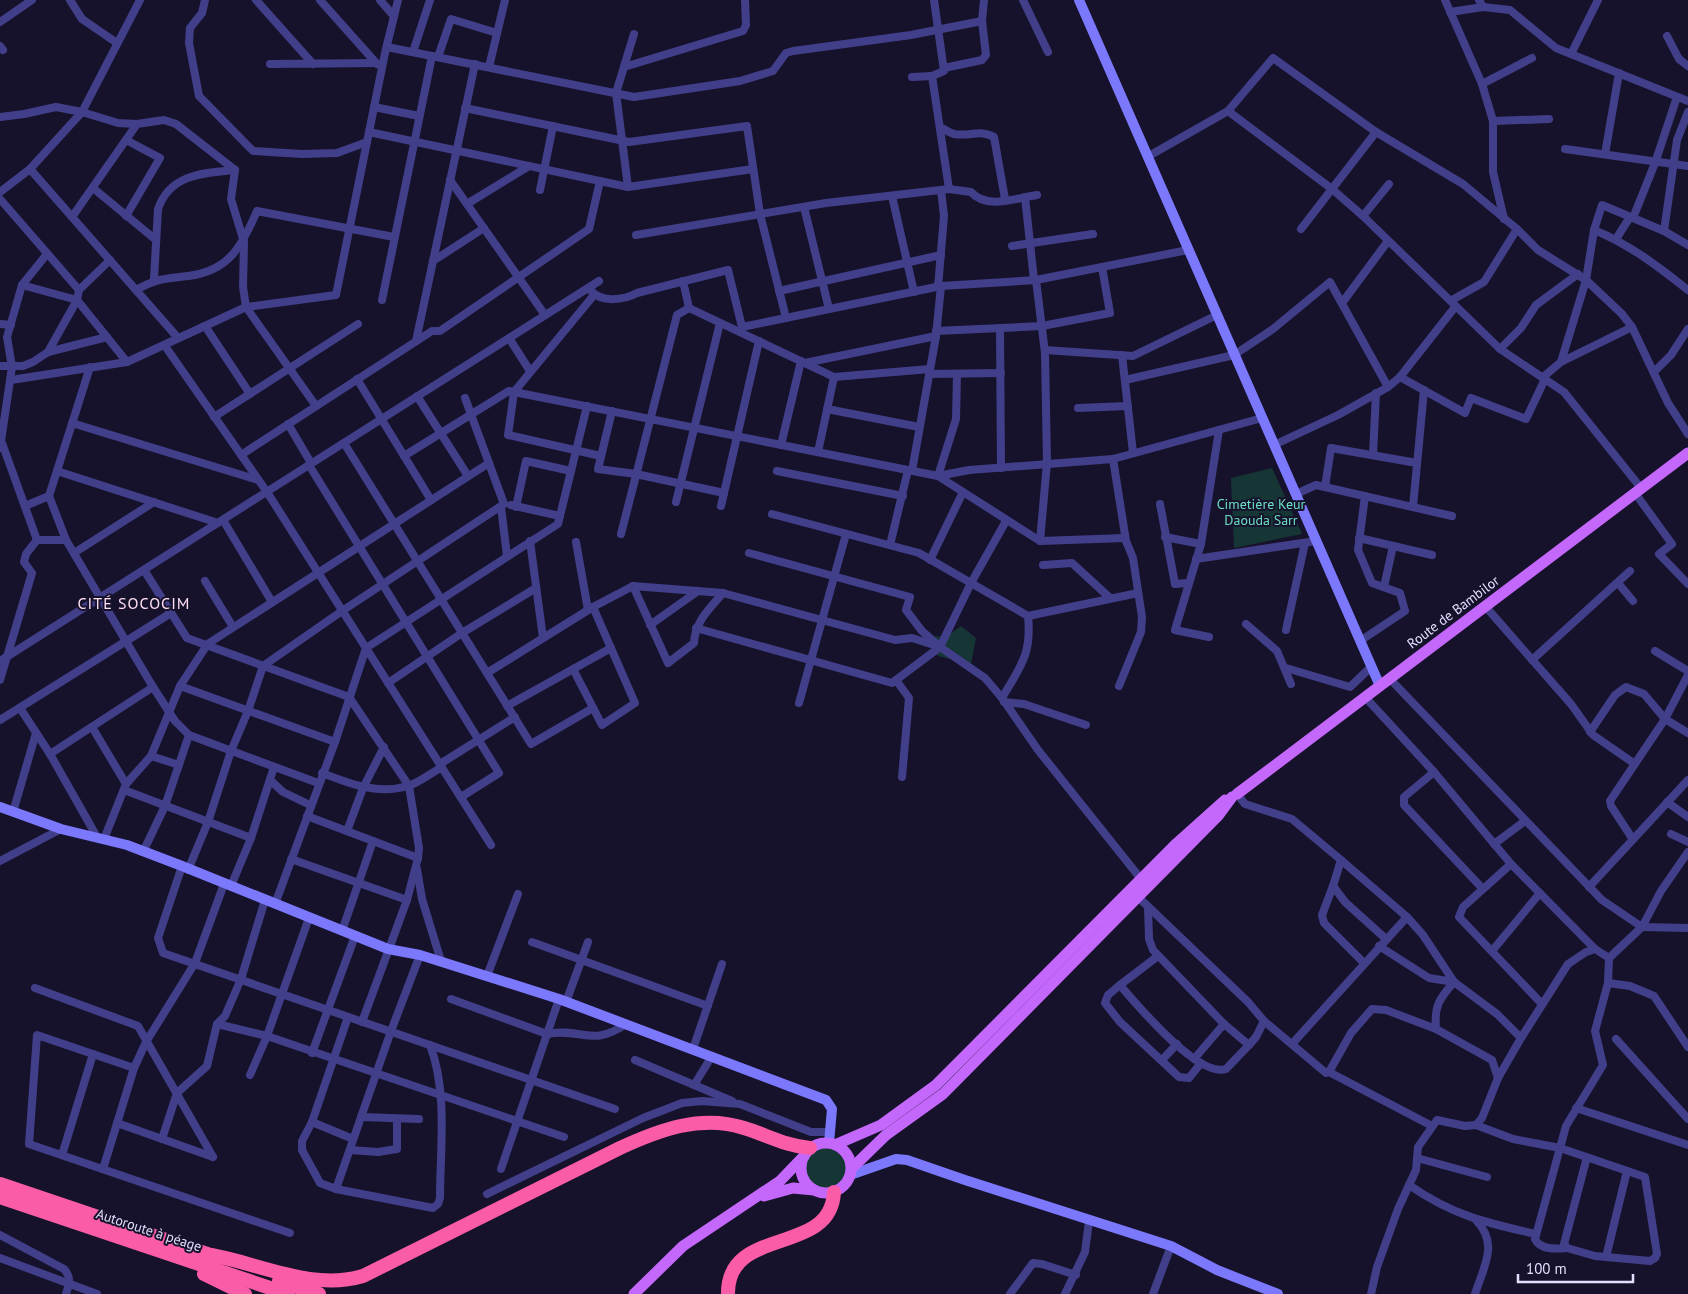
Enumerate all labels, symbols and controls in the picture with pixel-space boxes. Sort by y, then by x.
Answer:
park label: Cimetière Keur Daouda Sarr [1217,495,1306,529]
street label: Route de Bambilor [1403,571,1503,652]
district label: CITÉ SOCOCIM [77,593,191,613]
street label: Autoroute à péage [94,1204,204,1256]
scale bar [1518,1252,1633,1284]
text: 100 m [1526,1259,1567,1278]

